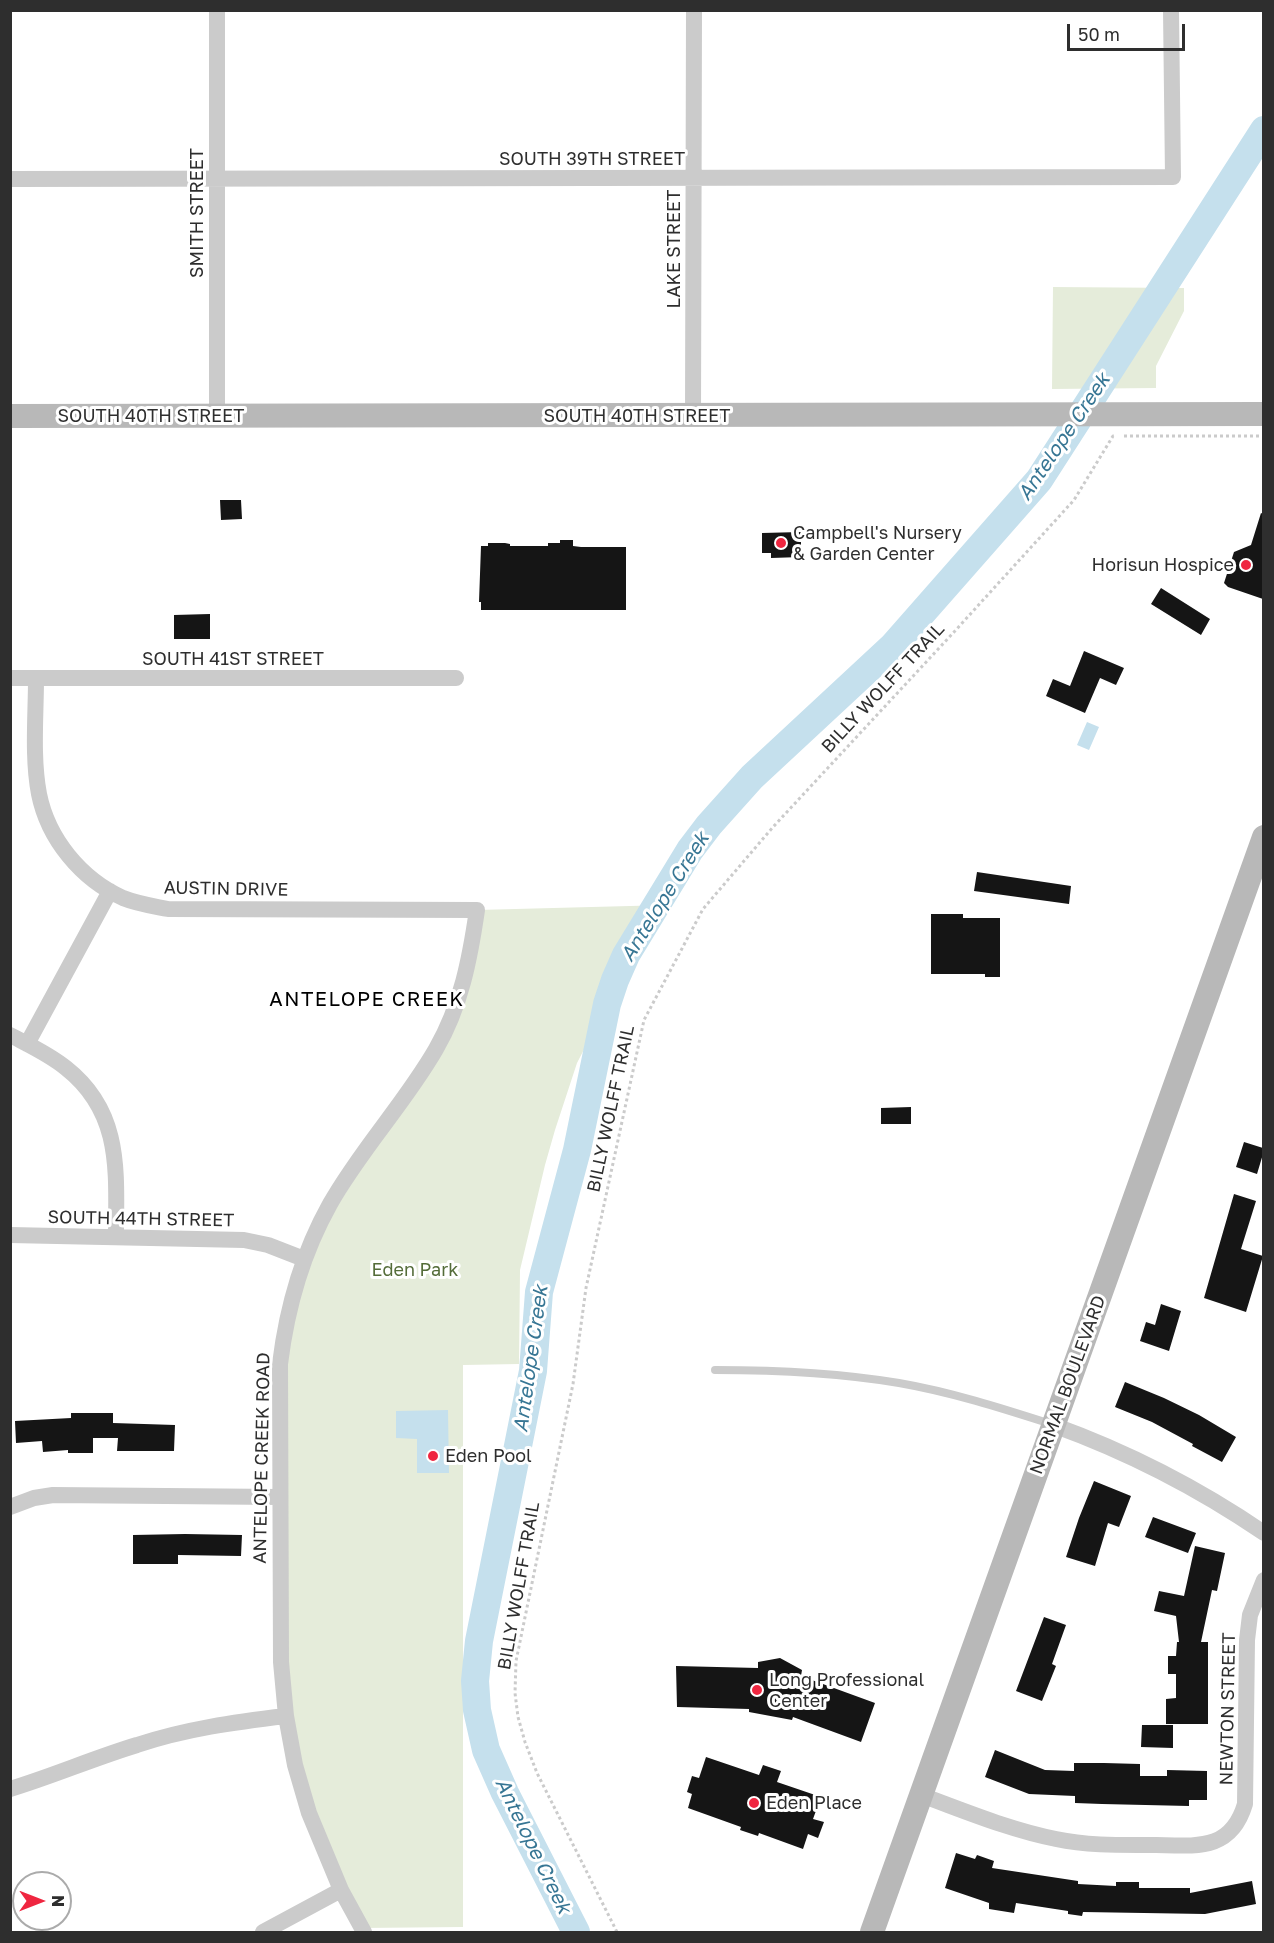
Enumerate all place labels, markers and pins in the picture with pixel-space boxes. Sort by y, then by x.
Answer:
place label: Campbell's Nursery & Garden Center [793,522,962,564]
marker: Campbell's Nursery & Garden Center [774,536,788,550]
place label: Horisun Hospice [1092,554,1234,576]
marker: Horisun Hospice [1239,558,1253,572]
place label: Eden Pool [445,1445,532,1467]
marker: Eden Pool [426,1449,440,1463]
place label: Long Professional Center [769,1669,924,1712]
marker: Long Professional Center [750,1683,764,1697]
place label: Eden Place [766,1792,862,1814]
marker: Eden Place [747,1796,761,1810]

